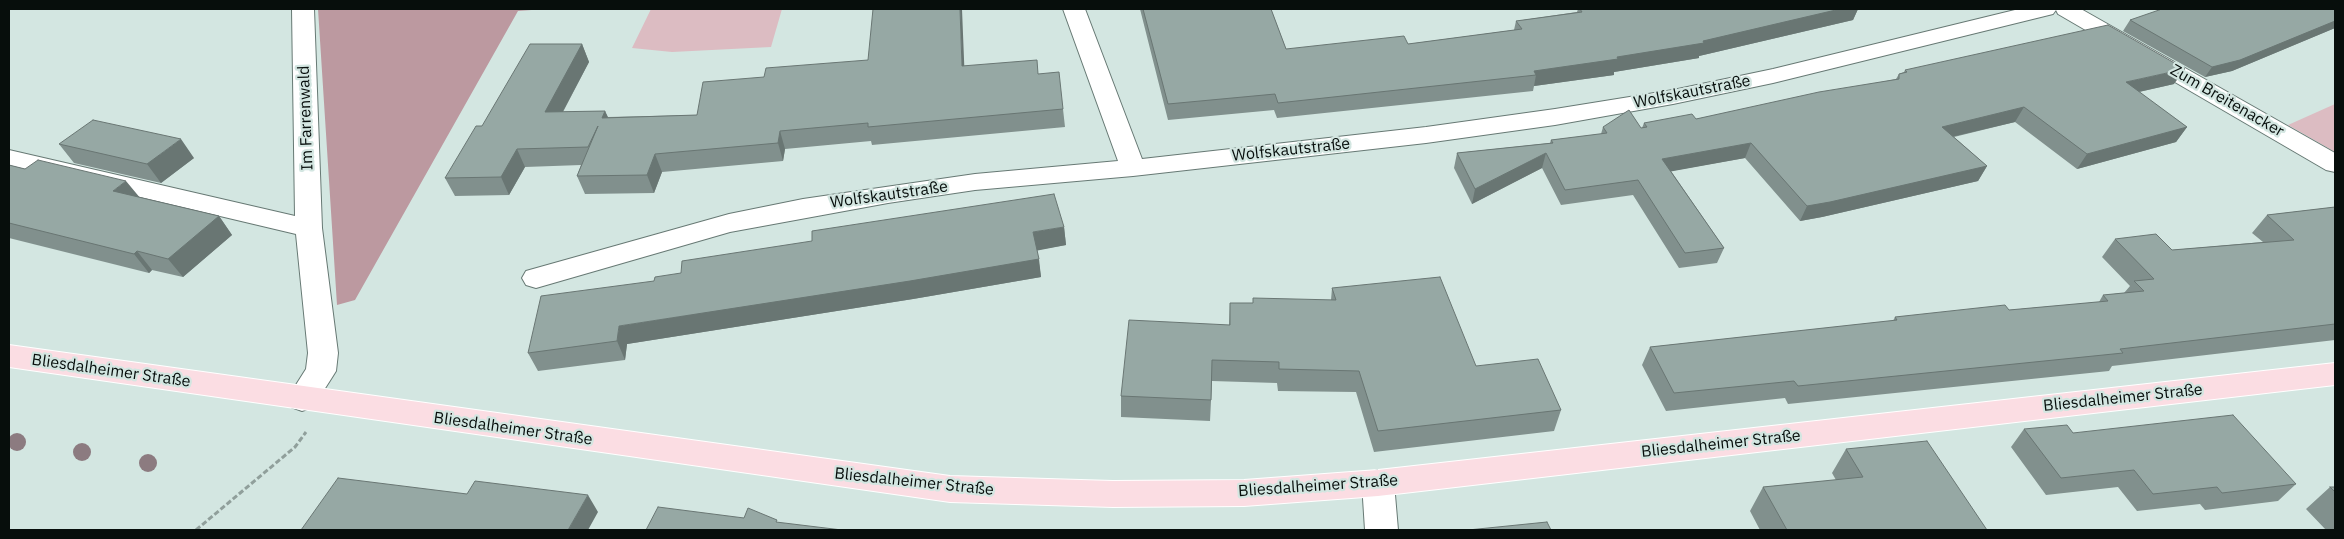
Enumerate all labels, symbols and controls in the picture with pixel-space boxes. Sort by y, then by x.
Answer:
street label: Zum Breitenacker [2167,61,2287,141]
street label: Im Farrenwald [295,65,317,171]
street label: Wolfskautstraße [1632,71,1752,113]
street label: Wolfskautstraße [1231,134,1351,166]
street label: Wolfskautstraße [829,177,949,213]
street label: Bliesdalheimer Straße [30,350,192,392]
street label: Bliesdalheimer Straße [2042,380,2204,416]
street label: Bliesdalheimer Straße [432,408,594,450]
street label: Bliesdalheimer Straße [1640,426,1802,462]
street label: Bliesdalheimer Straße [833,464,995,500]
street label: Bliesdalheimer Straße [1237,471,1399,501]

